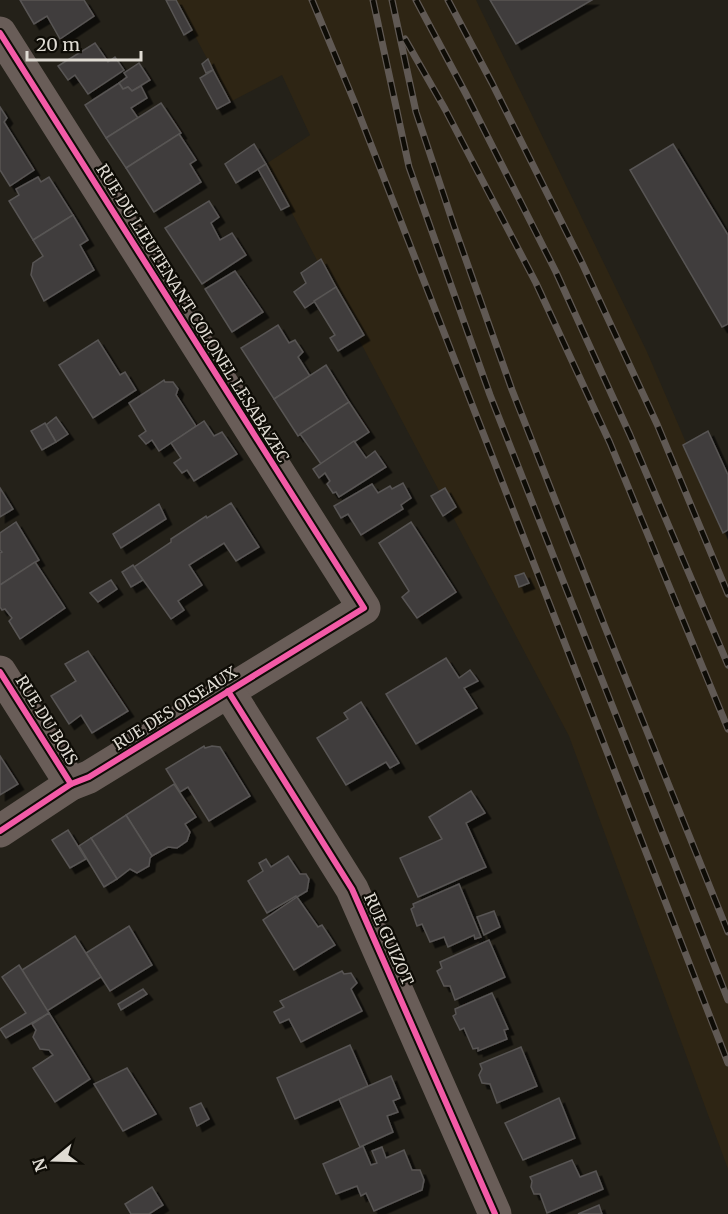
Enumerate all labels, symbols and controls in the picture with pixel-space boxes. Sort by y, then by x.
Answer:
scale bar [27,24,141,62]
text: 20 m [36,33,80,56]
street label: RUE DU LIEUTENANT COLONEL LESABAZEC [92,160,294,466]
street label: RUE DES OISEAUX [109,662,241,754]
street label: RUE DU BOIS [12,672,82,768]
street label: RUE GUIZOT [360,890,418,988]
north arrow [24,1130,84,1190]
text: N [28,1155,51,1174]

